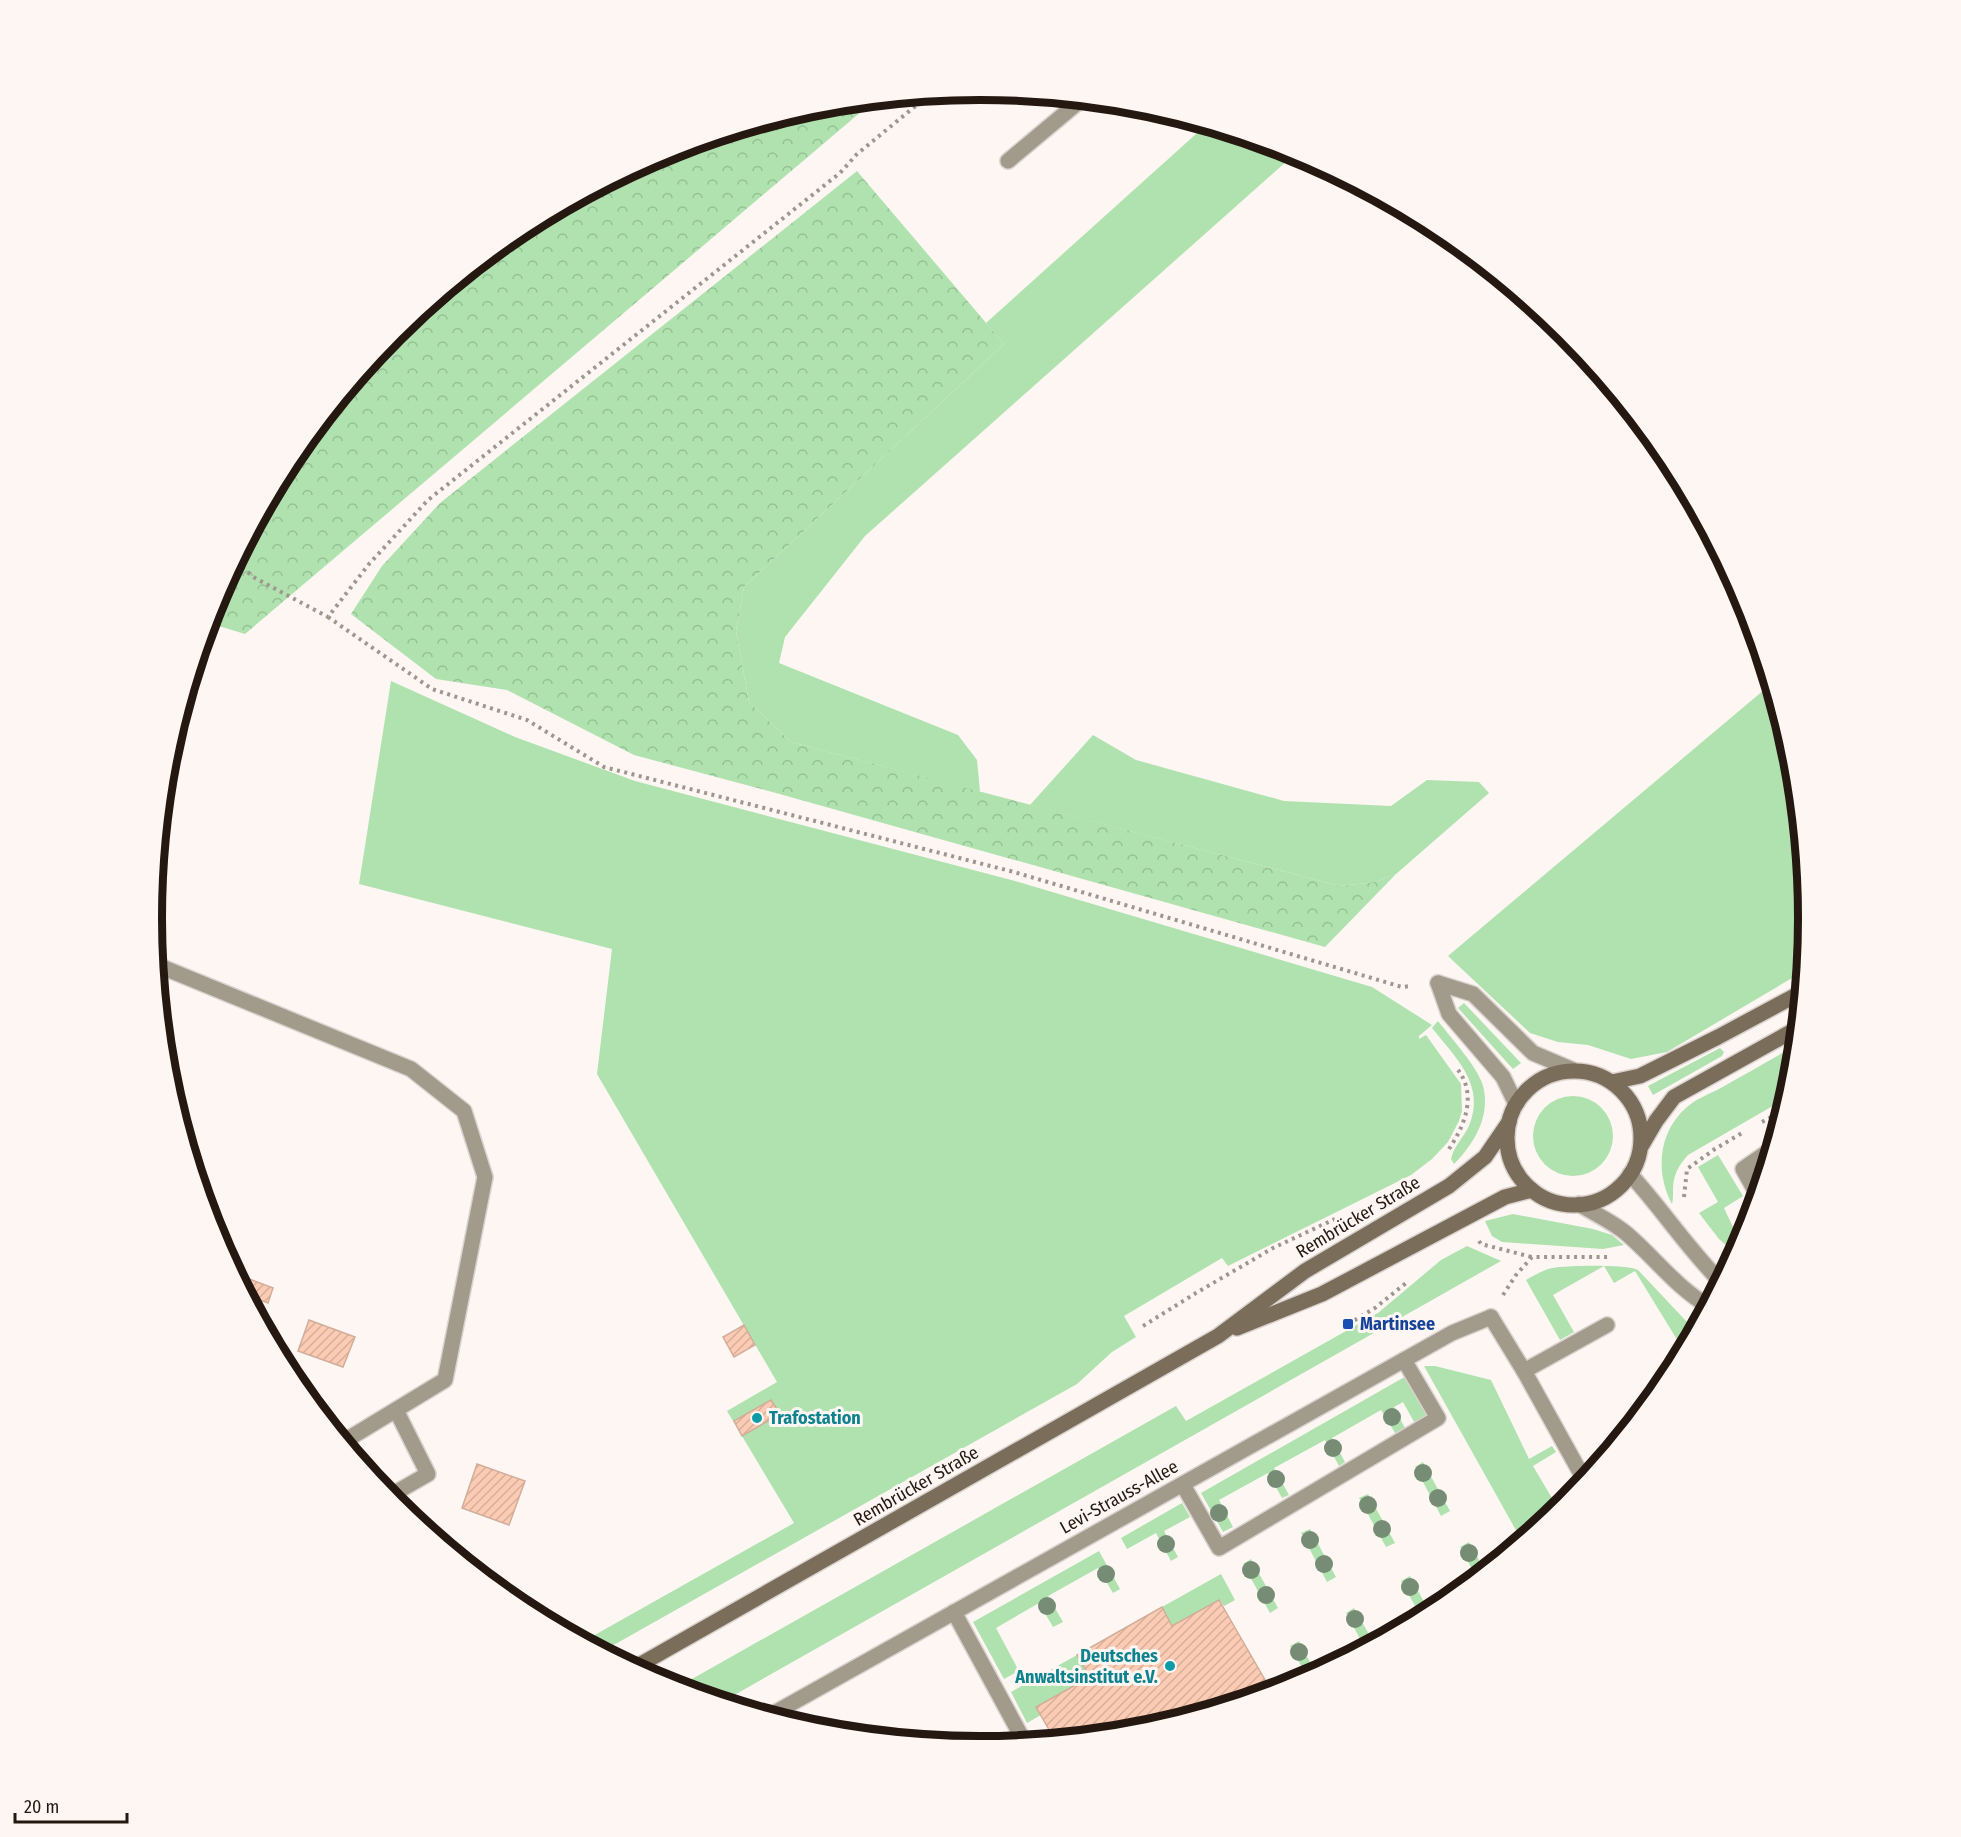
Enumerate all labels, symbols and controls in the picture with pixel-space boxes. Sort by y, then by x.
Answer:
street label: Rembrücker Straße [1292,1171,1424,1263]
place label: Martinsee [1360,1313,1435,1335]
marker: Martinsee [1341,1317,1355,1331]
place label: Trafostation [769,1407,861,1429]
marker: Trafostation [750,1411,764,1425]
street label: Rembrücker Straße [850,1441,983,1531]
street label: Levi-Strauss-Allee [1056,1455,1182,1539]
place label: Deutsches Anwaltsinstitut e.V. [1014,1645,1158,1688]
marker: Deutsches Anwaltsinstitut e.V. [1163,1659,1177,1673]
scale bar [15,1786,128,1824]
text: 20 m [24,1796,59,1818]

